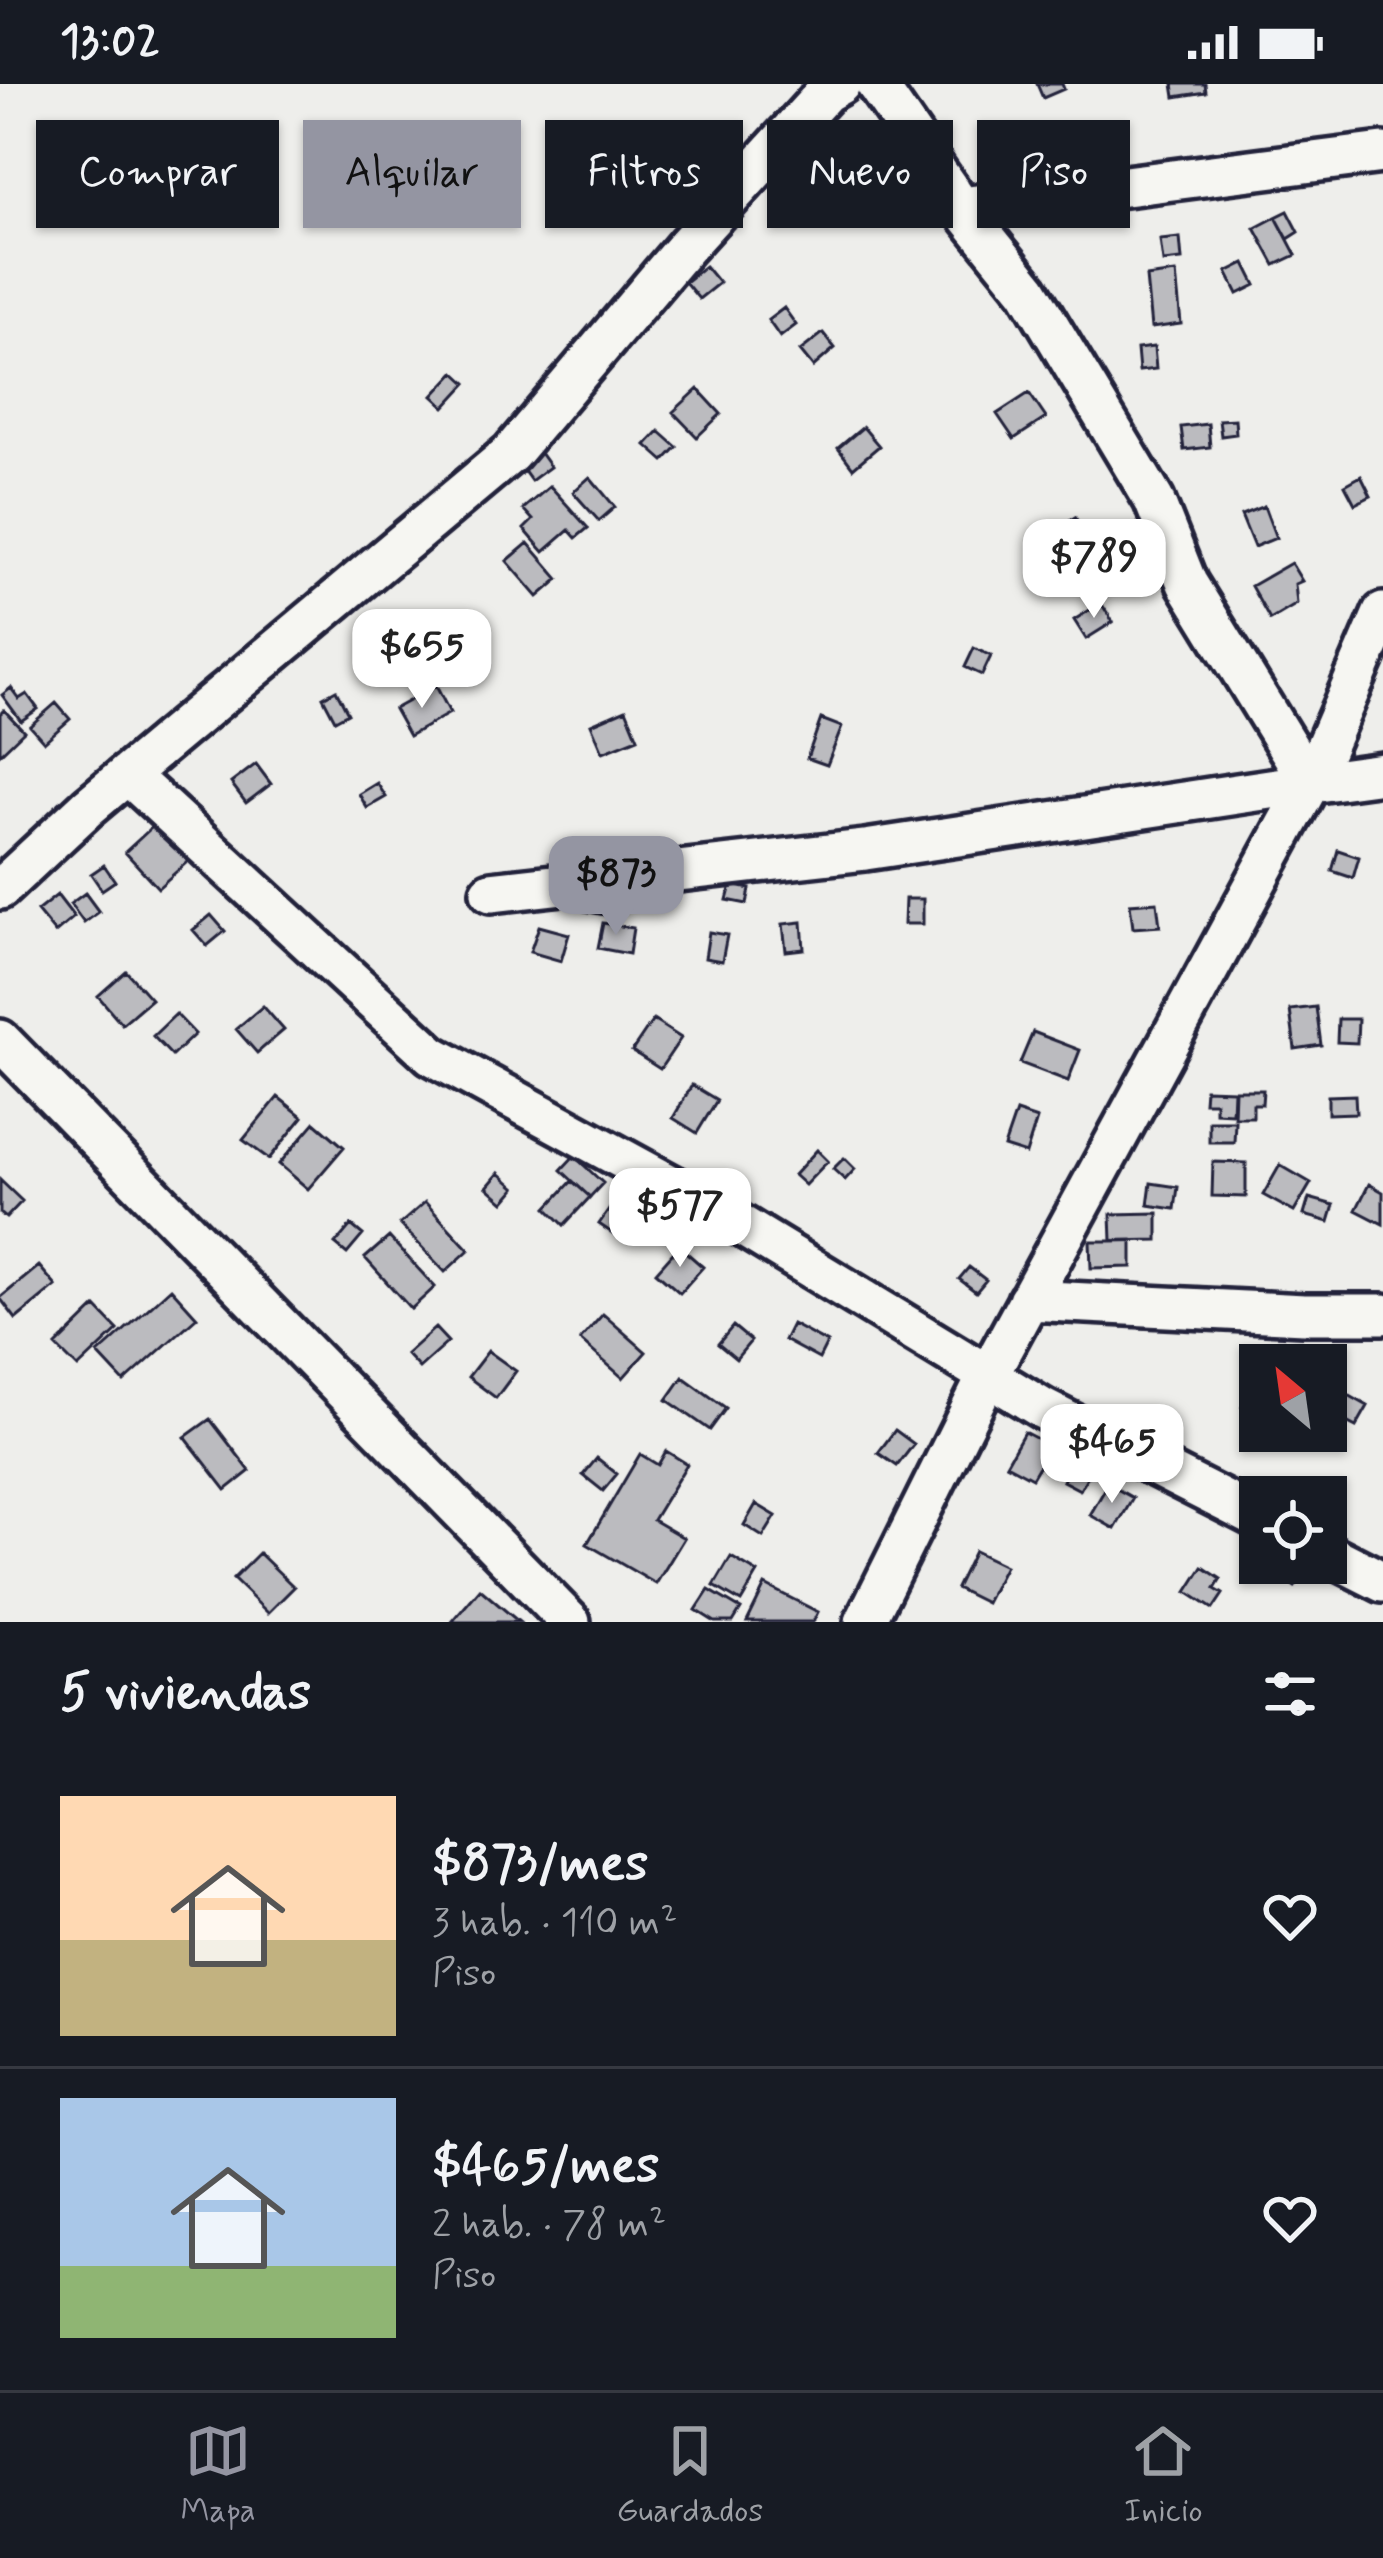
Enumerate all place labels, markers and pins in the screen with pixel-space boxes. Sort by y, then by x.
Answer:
pin: $789 [1023,519,1165,621]
pin: $655 [351,609,493,711]
pin: $873 [545,836,687,938]
pin: $577 [609,1168,751,1270]
pin: $465 [1041,1404,1183,1506]

